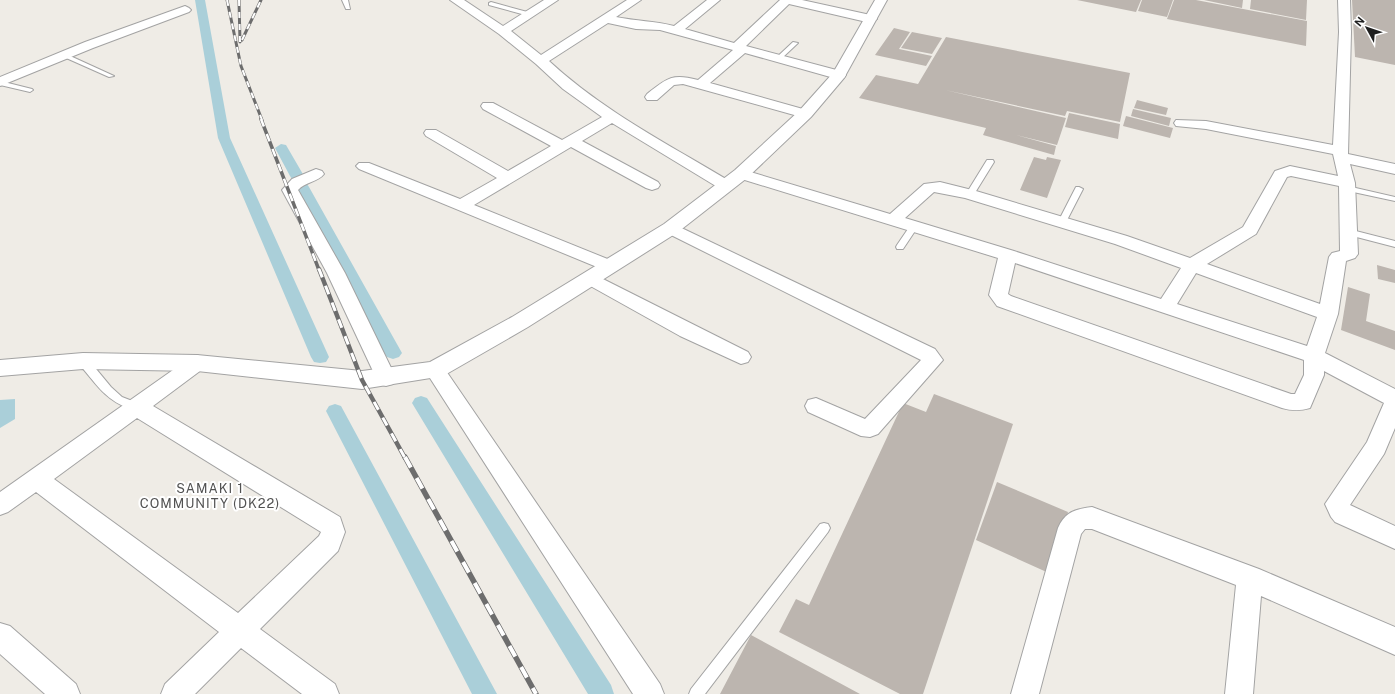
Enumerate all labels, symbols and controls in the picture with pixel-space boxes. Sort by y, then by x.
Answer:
north arrow [1347,8,1387,48]
text: N [1352,14,1367,29]
district label: SAMAKI 1 COMMUNITY (DK22) [140,481,280,511]

